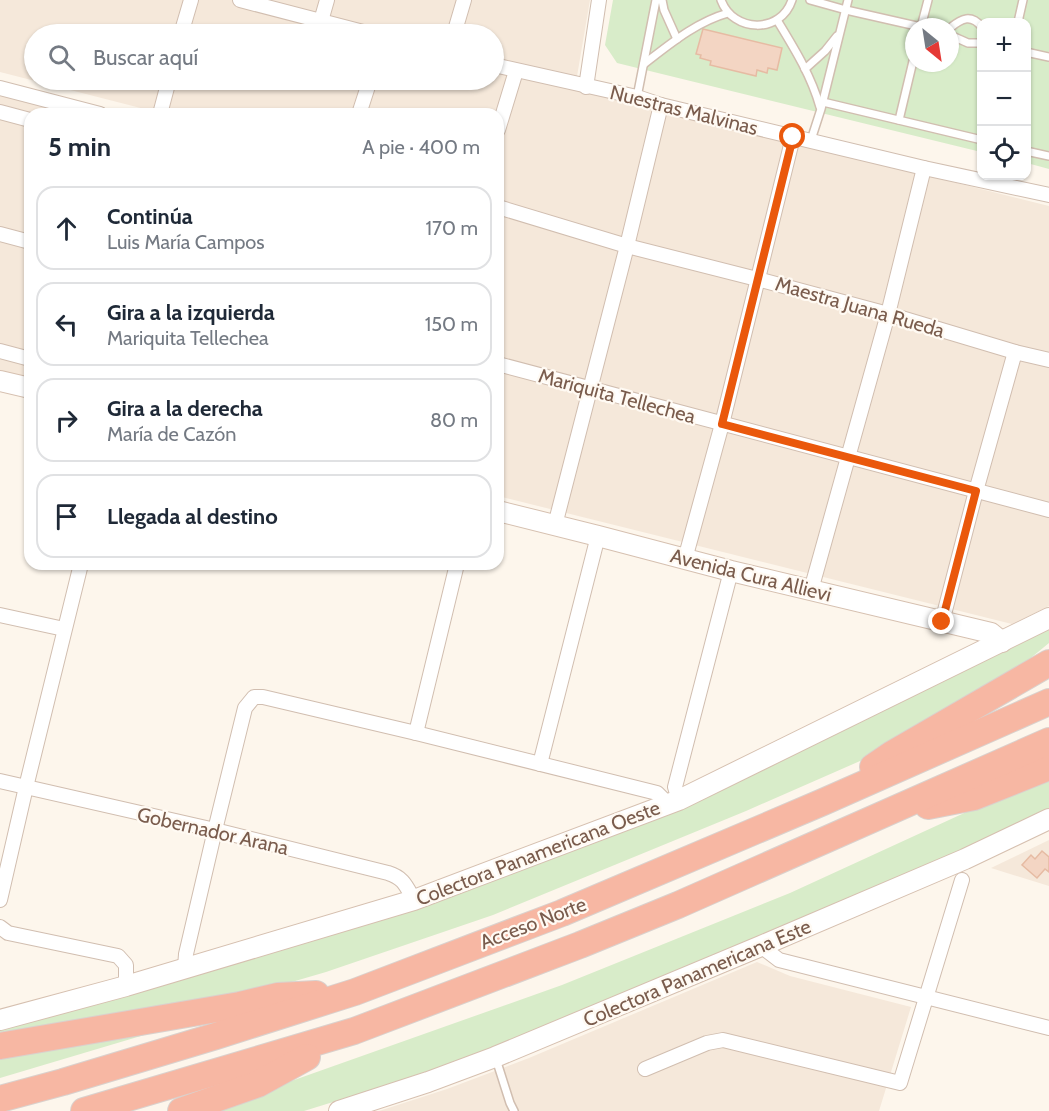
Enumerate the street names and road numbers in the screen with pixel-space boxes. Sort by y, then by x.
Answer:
street label: Nuestras Malvinas [608,80,760,140]
street label: Maestra Juana Rueda [773,271,948,343]
street label: Mariquita Tellechea [536,363,699,429]
street label: Avenida Cura Allievi [668,543,834,607]
street label: Colectora Panamericana Oeste [413,795,663,911]
street label: Gobernador Arana [135,802,291,860]
street label: Acceso Norte [476,892,590,954]
street label: Colectora Panamericana Este [580,914,814,1032]

